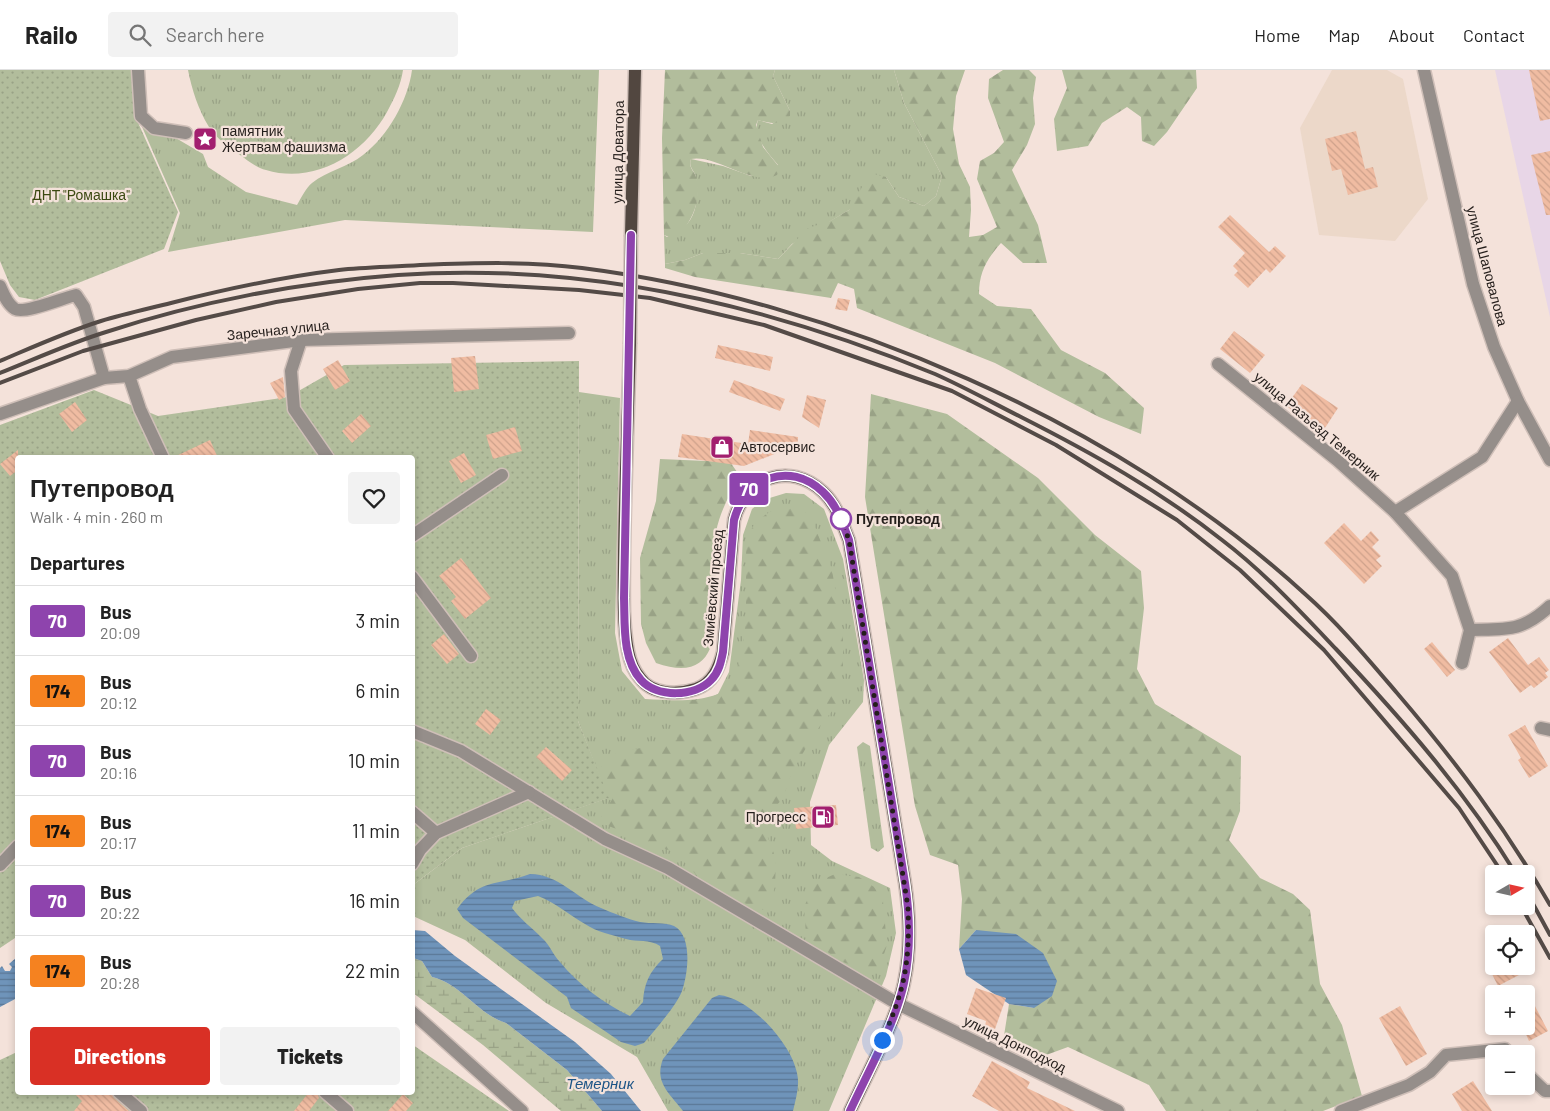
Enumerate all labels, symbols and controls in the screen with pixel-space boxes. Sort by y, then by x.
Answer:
search box [108,12,458,57]
text: Railo [25,20,78,49]
icon: search [126,21,154,49]
text: Search here [166,23,265,46]
text: Home [1254,24,1300,46]
text: Map [1328,24,1360,46]
text: About [1388,24,1435,46]
text: Contact [1463,24,1525,46]
street label: улица Доватора [608,100,627,204]
place label: памятник Жертвам фашизма [222,122,346,155]
place icon: памятник Жертвам фашизма [192,126,218,152]
park label: ДНТ "Ромашка" [32,186,130,203]
street label: улица Шаповалова [1463,204,1512,328]
street label: Заречная улица [226,316,330,343]
street label: улица Разъезд Темерник [1251,368,1385,484]
shop icon: Автосервис [709,434,735,460]
place label: Автосервис [740,438,815,455]
button: heart [348,472,400,524]
text: Путепровод [30,473,174,502]
line badge: 70 [726,473,772,505]
text: 70 [739,478,759,500]
text: Walk · 4 min · 260 m [30,507,163,526]
marker: Путепровод [830,508,852,530]
place label: Путепровод [856,510,940,527]
street label: Змиёвский проезд [699,529,726,647]
text: Departures [30,551,125,574]
text: Bus [100,600,132,623]
text: 3 min [356,609,400,632]
text: 70 [48,610,67,632]
text: 20:09 [100,623,140,642]
text: Bus [100,670,132,693]
text: 6 min [356,679,400,702]
text: 174 [44,680,71,702]
text: 20:12 [100,693,137,712]
text: Bus [100,740,132,763]
text: 10 min [348,749,400,772]
text: 70 [48,750,67,772]
text: 20:16 [100,763,137,782]
fuel station icon: Прогресс [810,804,836,830]
place label: Прогресс [746,808,806,825]
text: Bus [100,810,132,833]
text: 11 min [352,819,400,842]
text: 174 [44,820,71,842]
text: 20:17 [100,833,136,852]
north arrow [1485,865,1535,915]
map controls [1485,865,1535,1095]
text: Bus [100,880,132,903]
text: 16 min [349,889,400,912]
text: 70 [48,890,67,912]
text: 20:22 [100,903,140,922]
button: locate [1485,925,1535,975]
text: Bus [100,950,132,973]
text: 22 min [345,959,400,982]
text: 174 [44,960,71,982]
text: 20:28 [100,973,140,992]
button: + [1485,985,1535,1035]
street label: улица Донподход [961,1011,1069,1076]
button: Directions [30,1027,210,1085]
button: Tickets [220,1027,400,1085]
your location [870,1028,895,1053]
button: − [1485,1045,1535,1095]
water label: Темерник [566,1074,635,1092]

